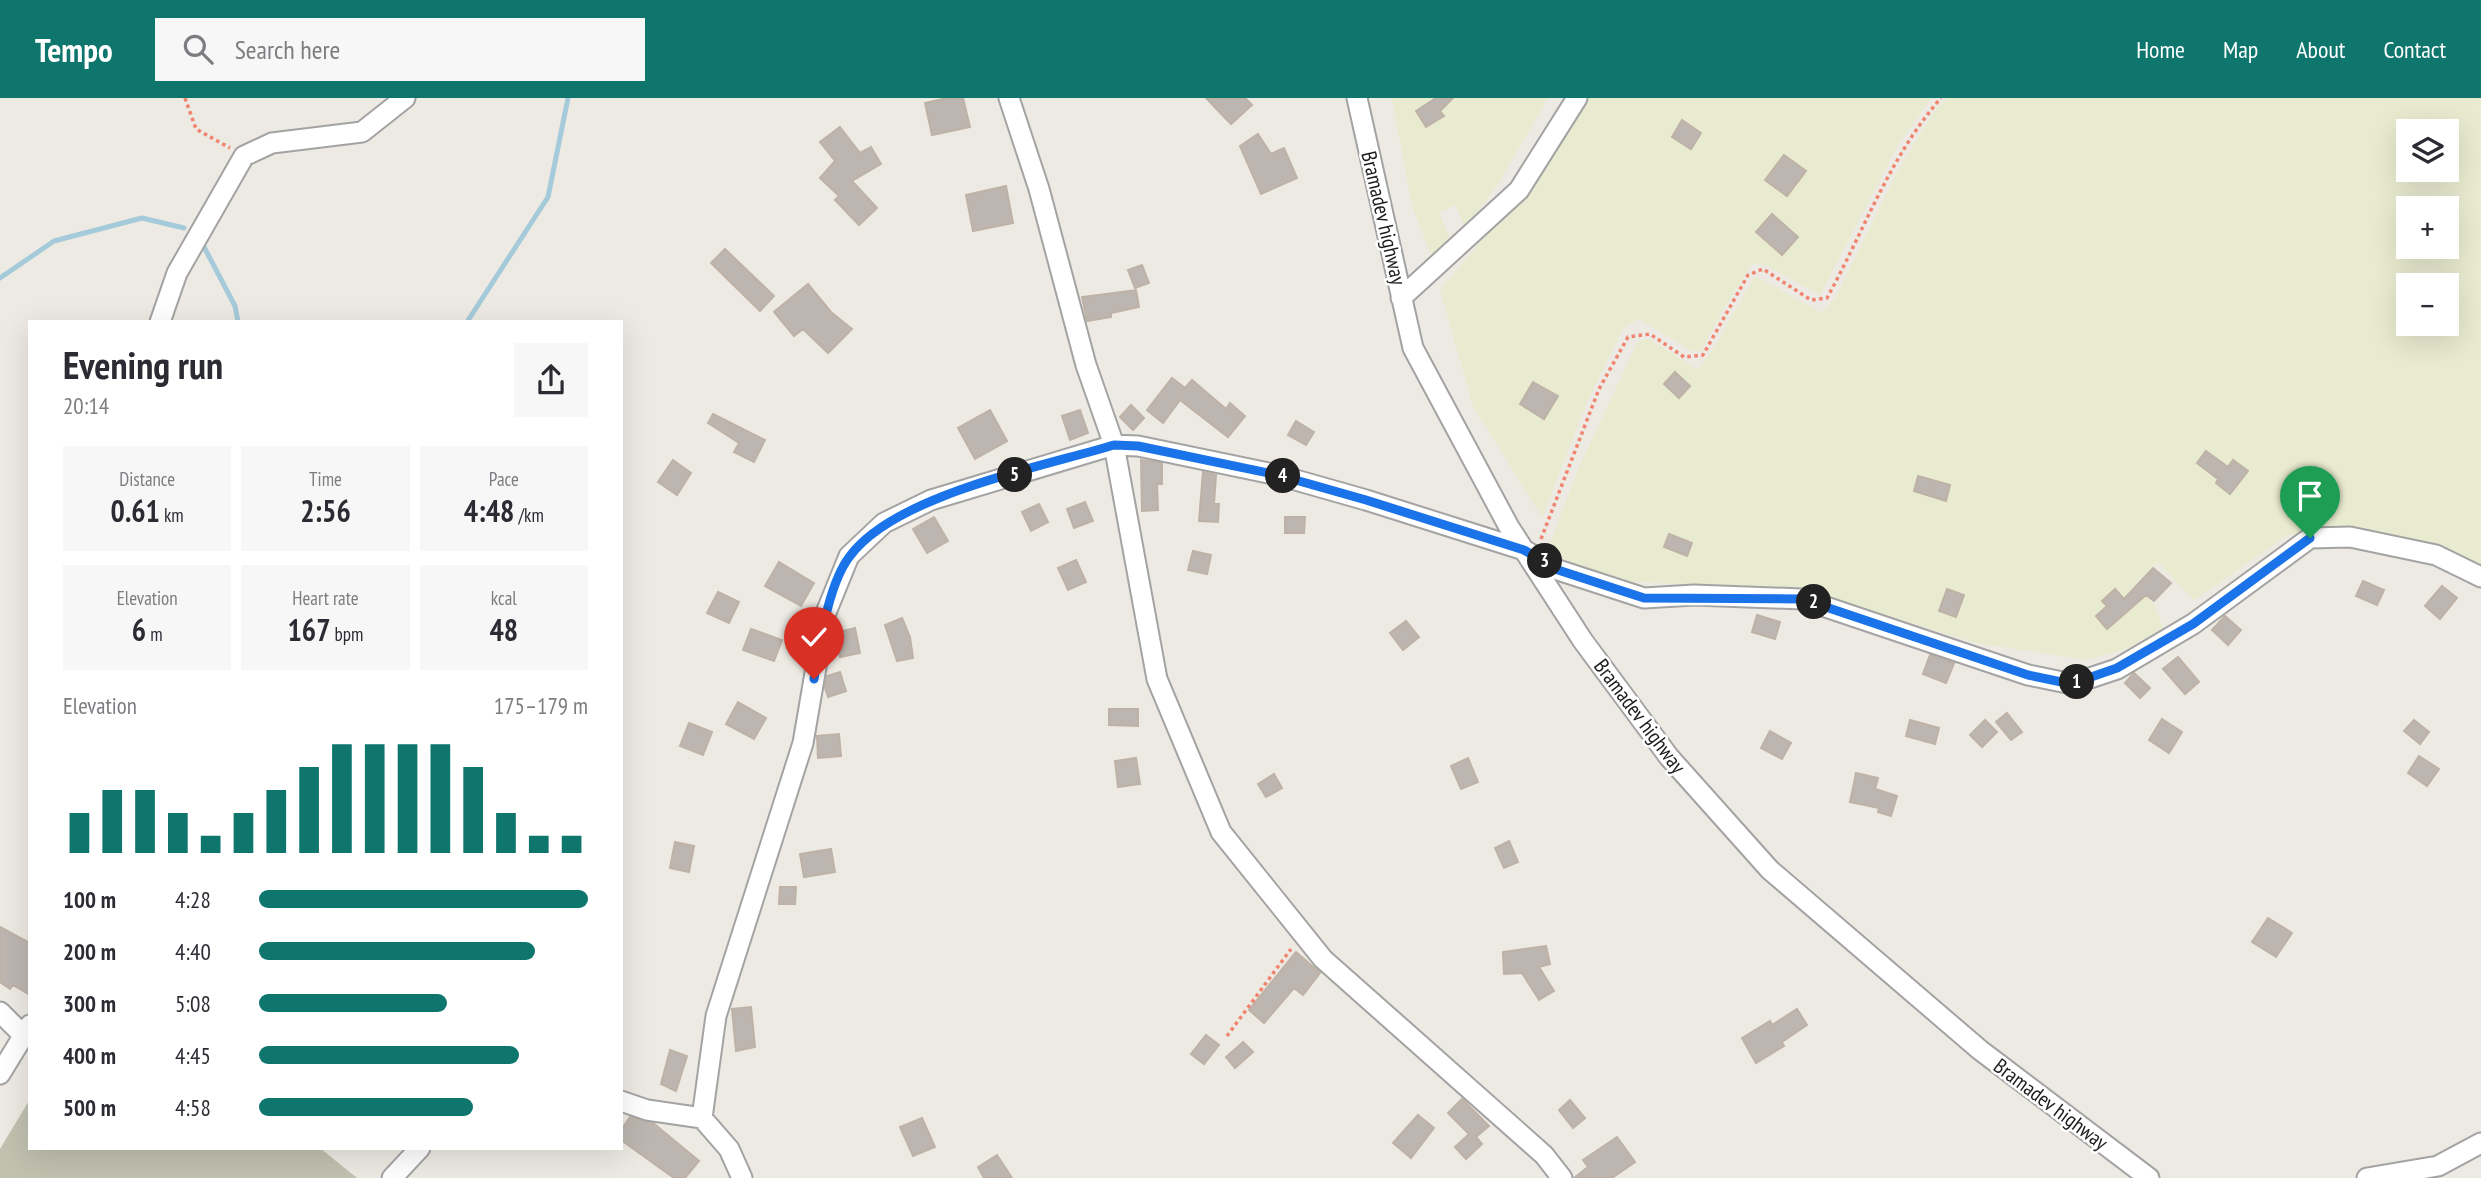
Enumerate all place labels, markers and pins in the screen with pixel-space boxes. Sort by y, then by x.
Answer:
pin: 5 [998,458,1032,492]
pin: 4 [1266,458,1300,494]
pin [2280,466,2340,538]
pin: 3 [1528,544,1562,578]
pin: 2 [1797,584,1832,620]
pin [784,607,844,679]
pin: 1 [2060,664,2094,700]

